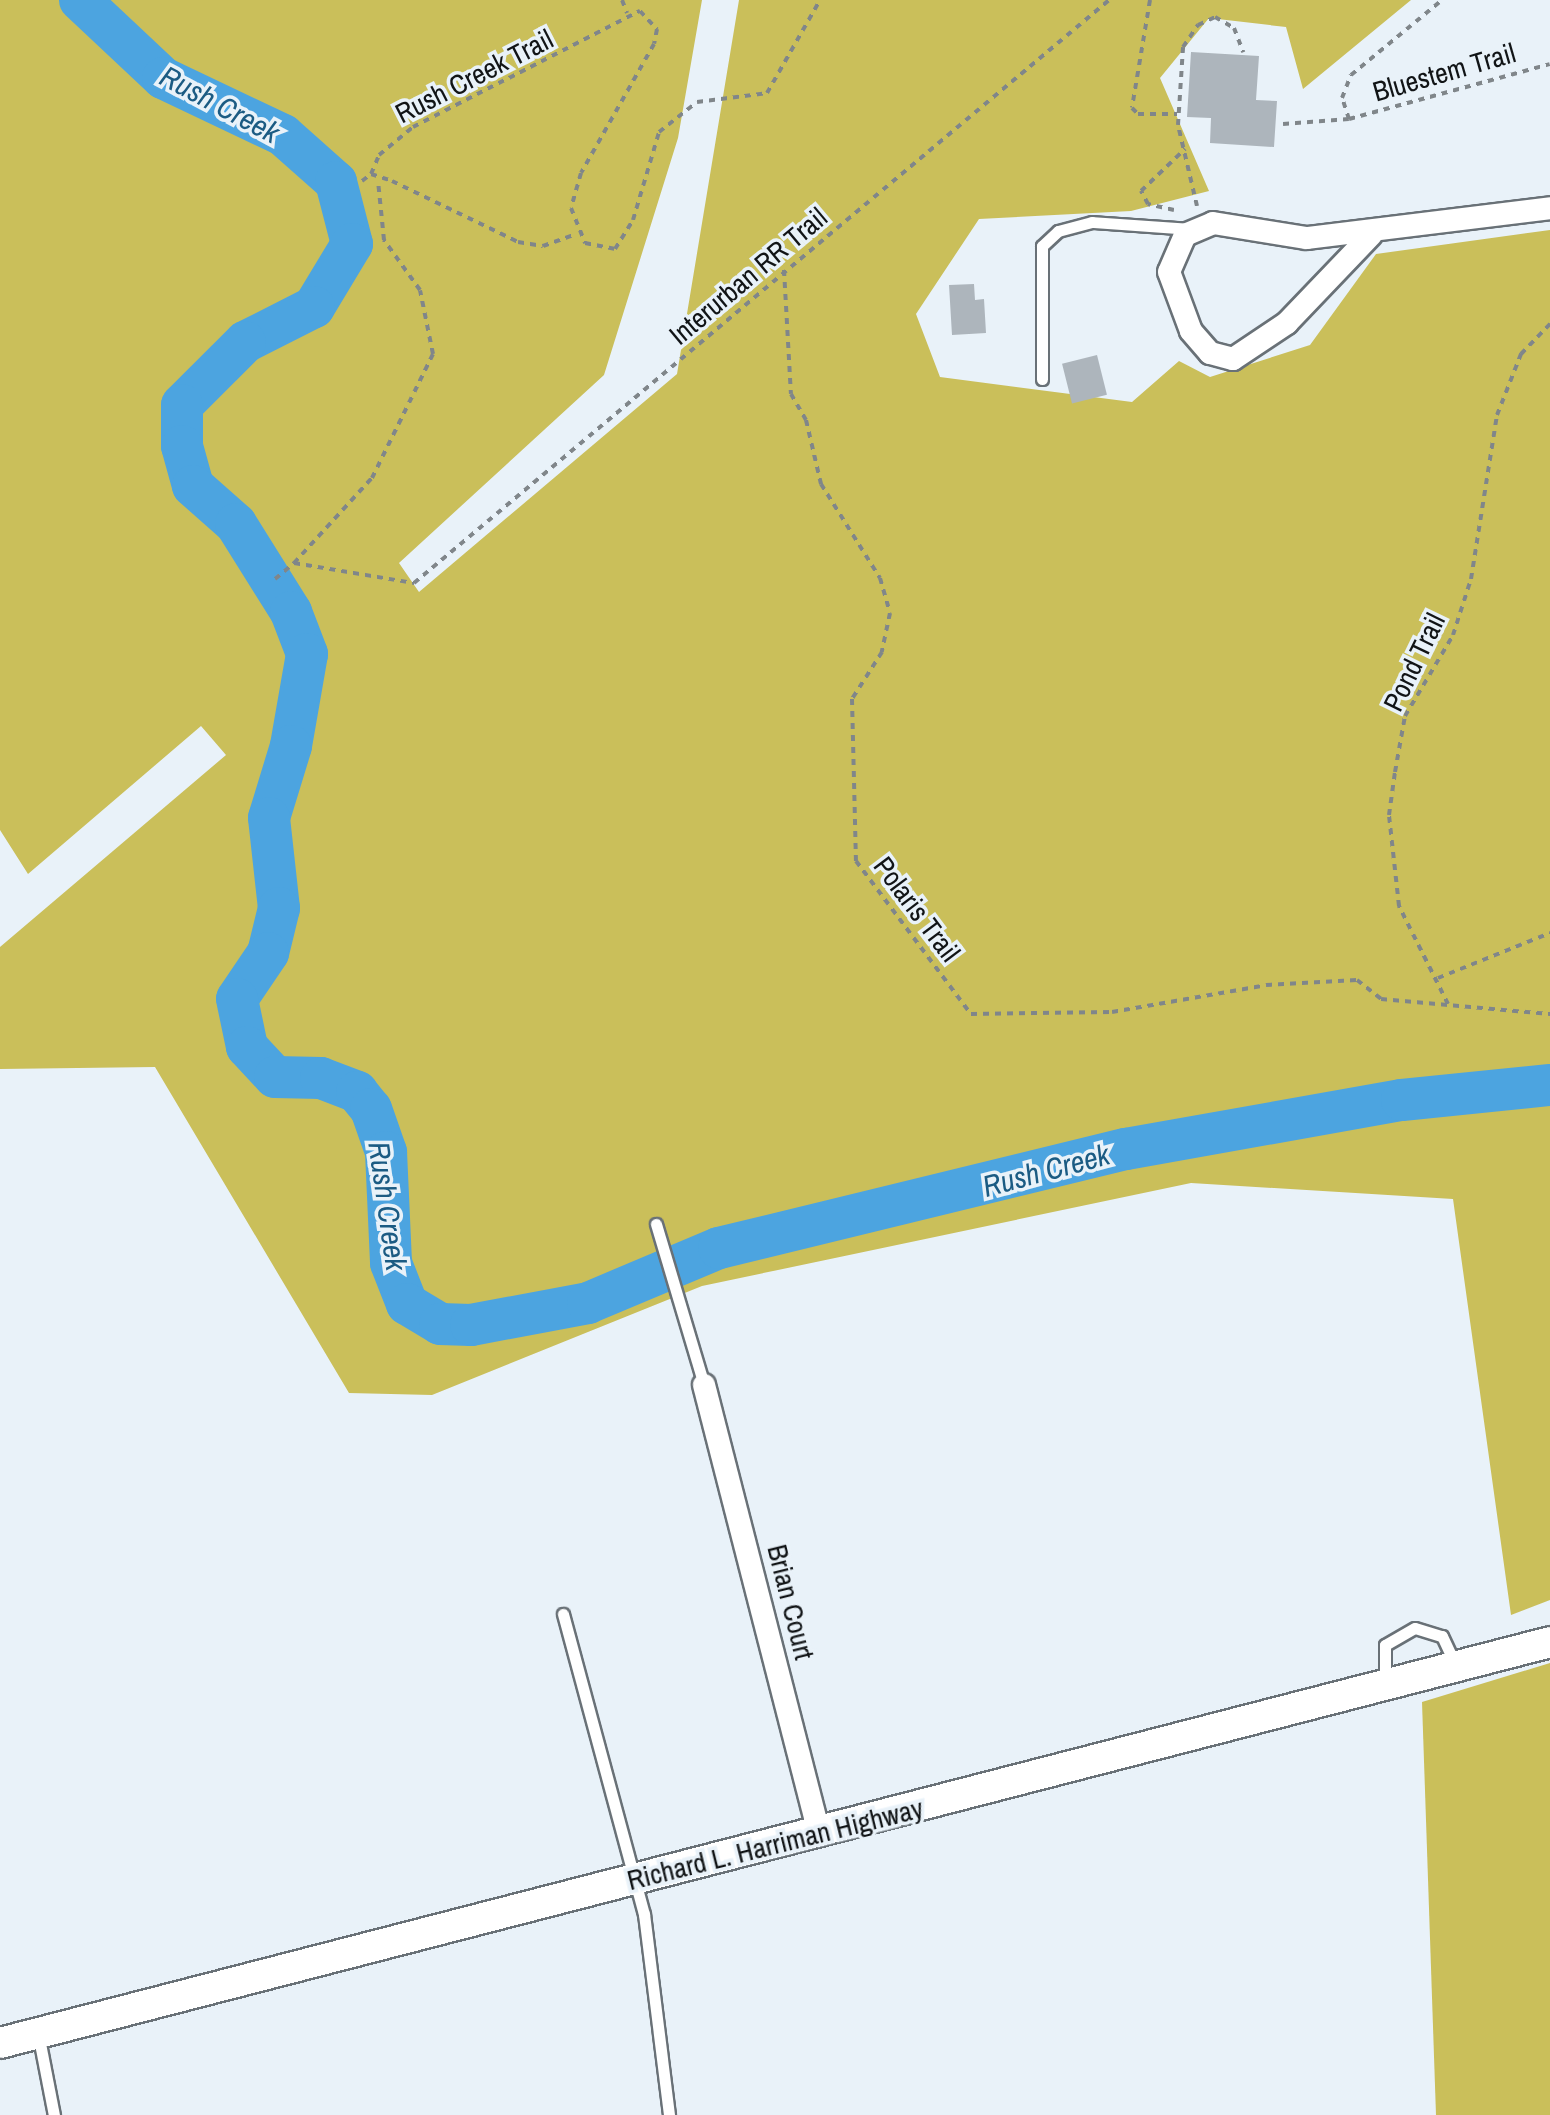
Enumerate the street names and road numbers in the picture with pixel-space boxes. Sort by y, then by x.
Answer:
street label: Rush Creek Trail [389,22,559,130]
street label: Bluestem Trail [1369,36,1519,108]
street label: Interurban RR Trail [662,200,834,352]
street label: Pond Trail [1376,607,1452,717]
street label: Polaris Trail [867,850,967,968]
street label: Brian Court [760,1541,822,1663]
street label: Richard L. Harriman Highway [624,1791,926,1897]

